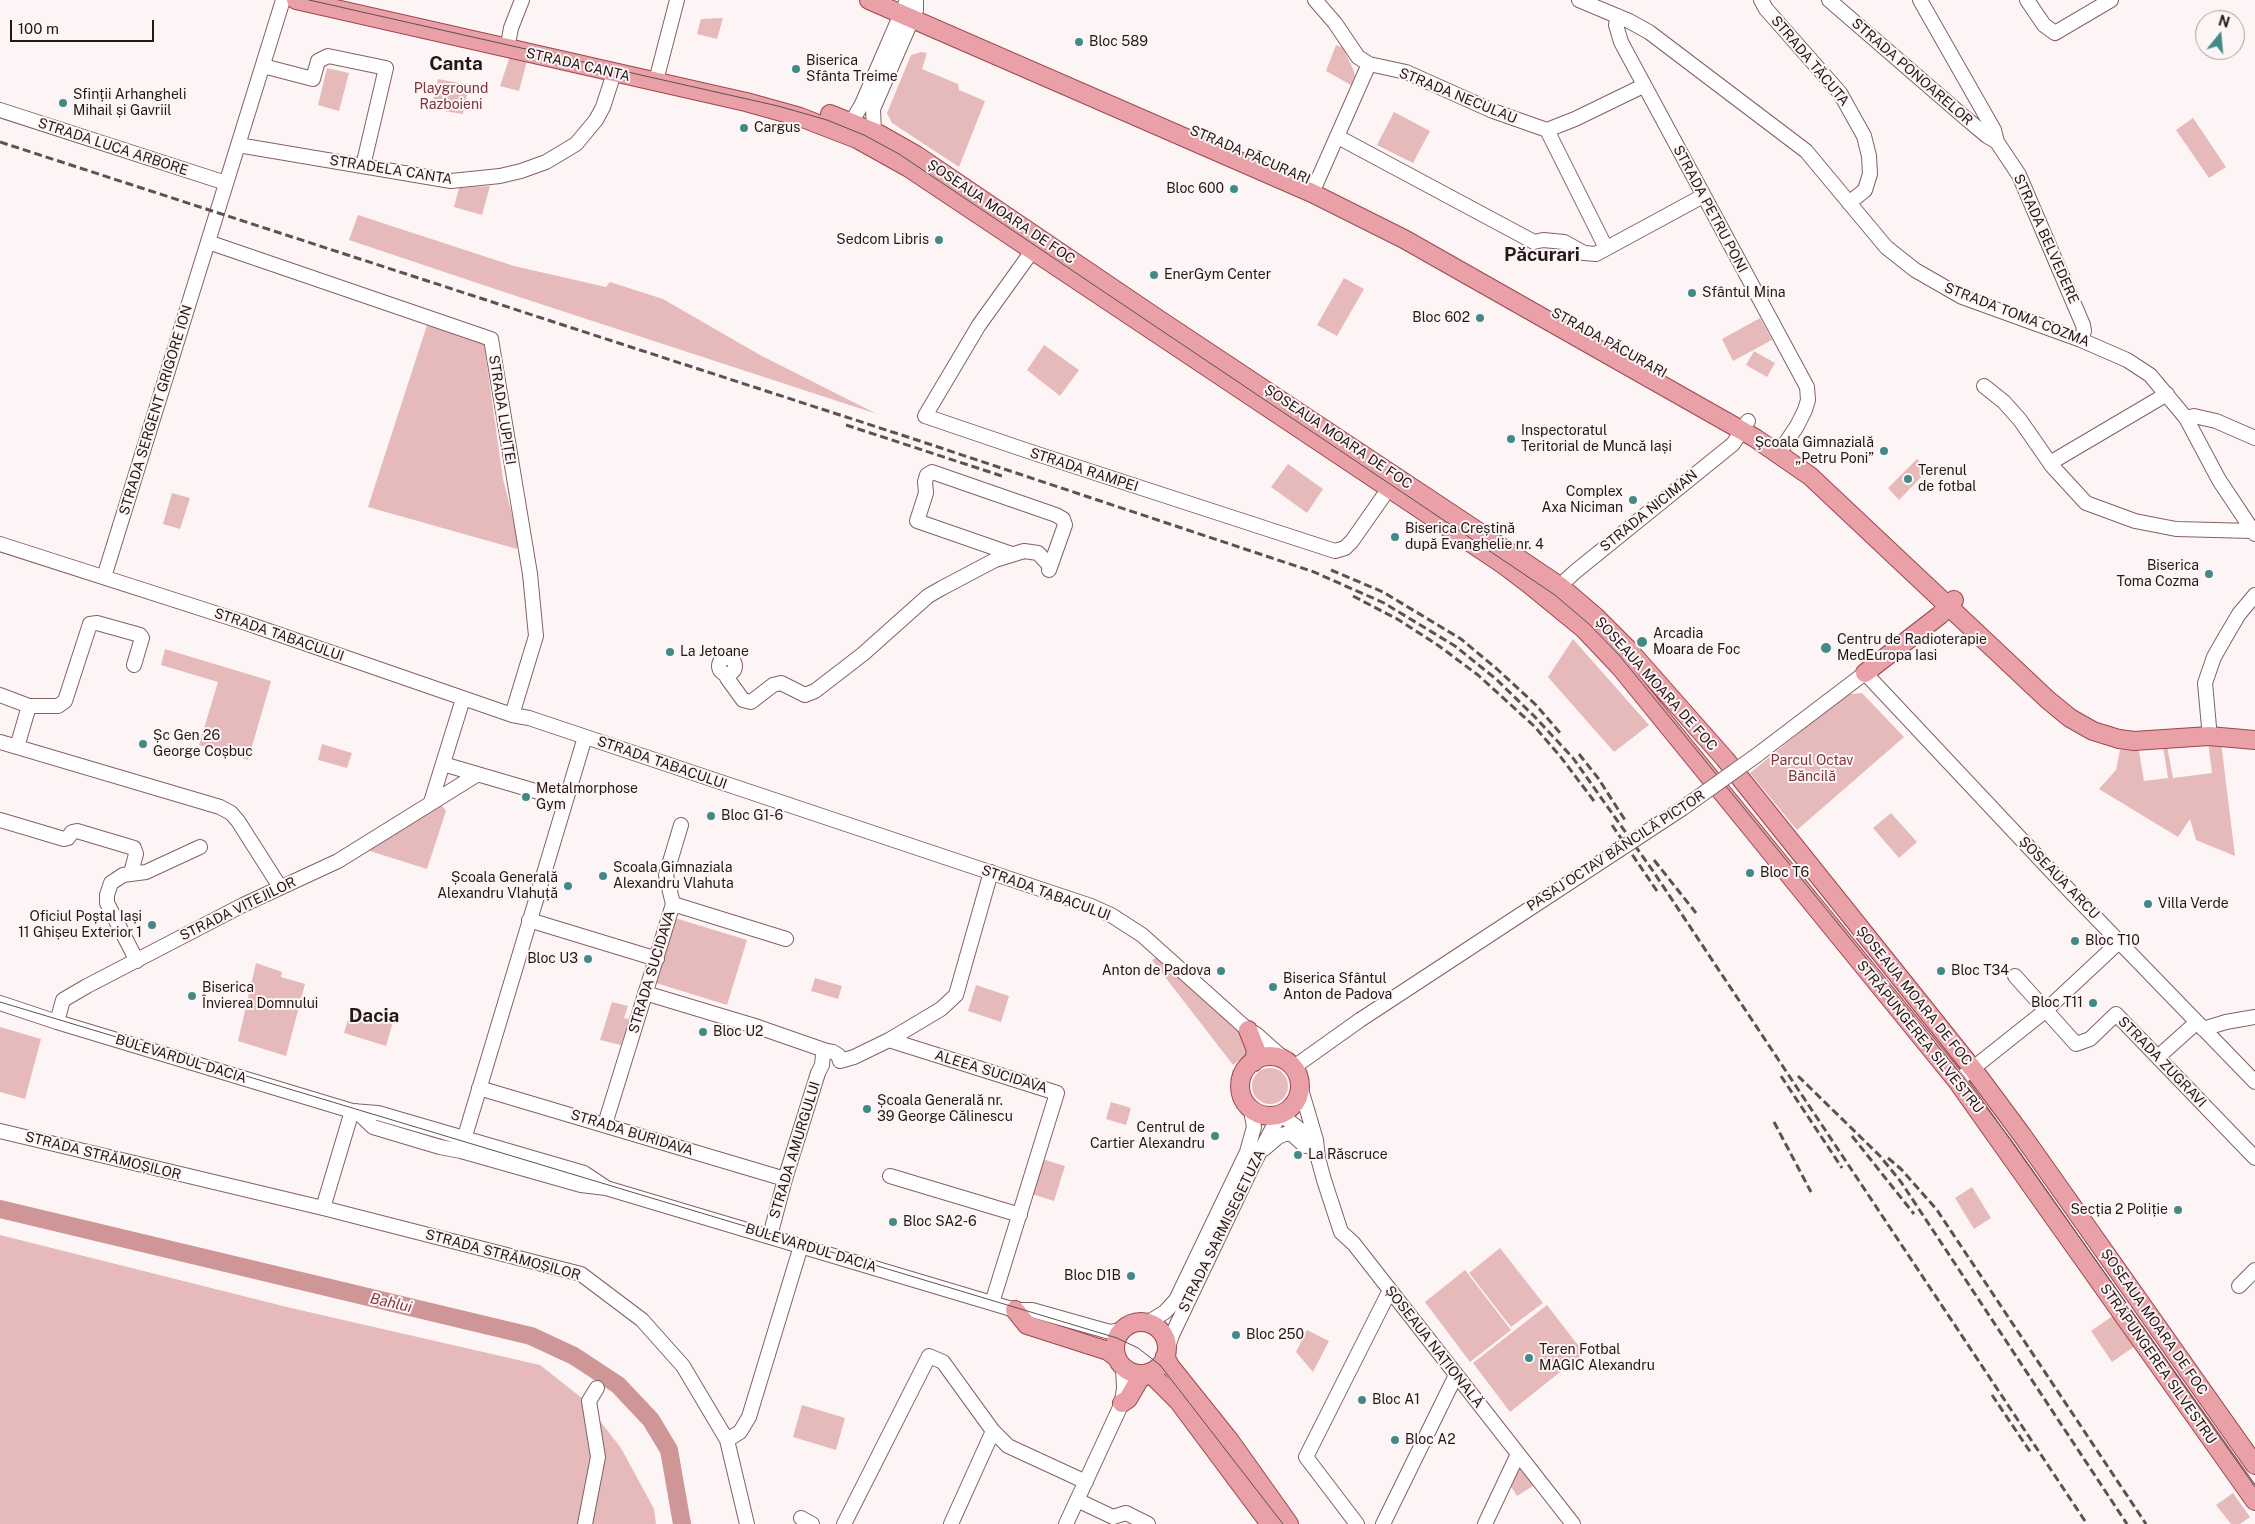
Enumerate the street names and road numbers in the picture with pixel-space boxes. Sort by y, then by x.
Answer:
street label: STRADA TĂCUTA [1767,12,1853,110]
street label: STRADA PONOARELOR [1848,15,1976,129]
street label: STRADA CANTA [524,45,632,85]
street label: STRADA NECULAU [1397,65,1519,127]
street label: STRADA LUCA ARBORE [36,115,190,179]
street label: STRADA PĂCURARI [1187,122,1313,188]
street label: STRADA PETRU PONI [1669,142,1751,276]
street label: STRADELA CANTA [328,152,454,188]
street label: ȘOSEAUA MOARA DE FOC [924,156,1078,268]
street label: STRADA BELVEDERE [2010,172,2082,306]
street label: STRADA TOMA COZMA [1942,279,2092,351]
street label: STRADA SERGENT GRIGORE ION [116,303,196,517]
street label: STRADA PĂCURARI [1548,304,1670,382]
street label: STRADA LUPIȚEI [485,354,519,466]
street label: ȘOSEAUA MOARA DE FOC [1261,381,1415,493]
street label: STRADA RAMPEI [1028,445,1140,495]
street label: STRADA NICIMAN [1597,467,1701,555]
street label: STRADA TABACULUI [212,605,346,665]
street label: ȘOSEAUA MOARA DE FOC [1591,614,1721,754]
street label: STRADA TABACULUI [595,733,729,793]
street label: PASAJ OCTAV BĂNCILĂ PICTOR [1524,787,1708,915]
street label: ȘOSEAUA ARCU [2015,833,2103,923]
street label: STRADA TABACULUI [979,862,1113,924]
street label: STRADA VITEJILOR [177,874,299,944]
street label: STRADA SUCIDAVA [625,908,679,1036]
street label: ȘOSEAUA MOARA DE FOC [1853,923,1975,1069]
street label: STRĂPUNGEREA SILVESTRU [1853,957,1987,1117]
street label: STRADA ZUGRAVI [2114,1013,2210,1111]
street label: BULEVARDUL DACIA [113,1031,249,1087]
street label: ALEEA SUCIDAVA [933,1047,1049,1097]
street label: STRADA AMURGULUI [766,1079,824,1221]
street label: STRADA BURIDAVA [569,1106,695,1160]
street label: STRADA STRĂMOȘILOR [23,1128,183,1184]
street label: STRADA SARMISEGETUZA [1175,1147,1269,1315]
street label: BULEVARDUL DACIA [743,1220,879,1276]
street label: STRADA STRĂMOȘILOR [424,1226,582,1284]
street label: ȘOSEAUA MOARA DE FOC [2097,1246,2211,1398]
street label: STRĂPUNGEREA SILVESTRU [2096,1281,2220,1447]
street label: ȘOSEAUA NAȚIONALĂ [1381,1283,1487,1411]

